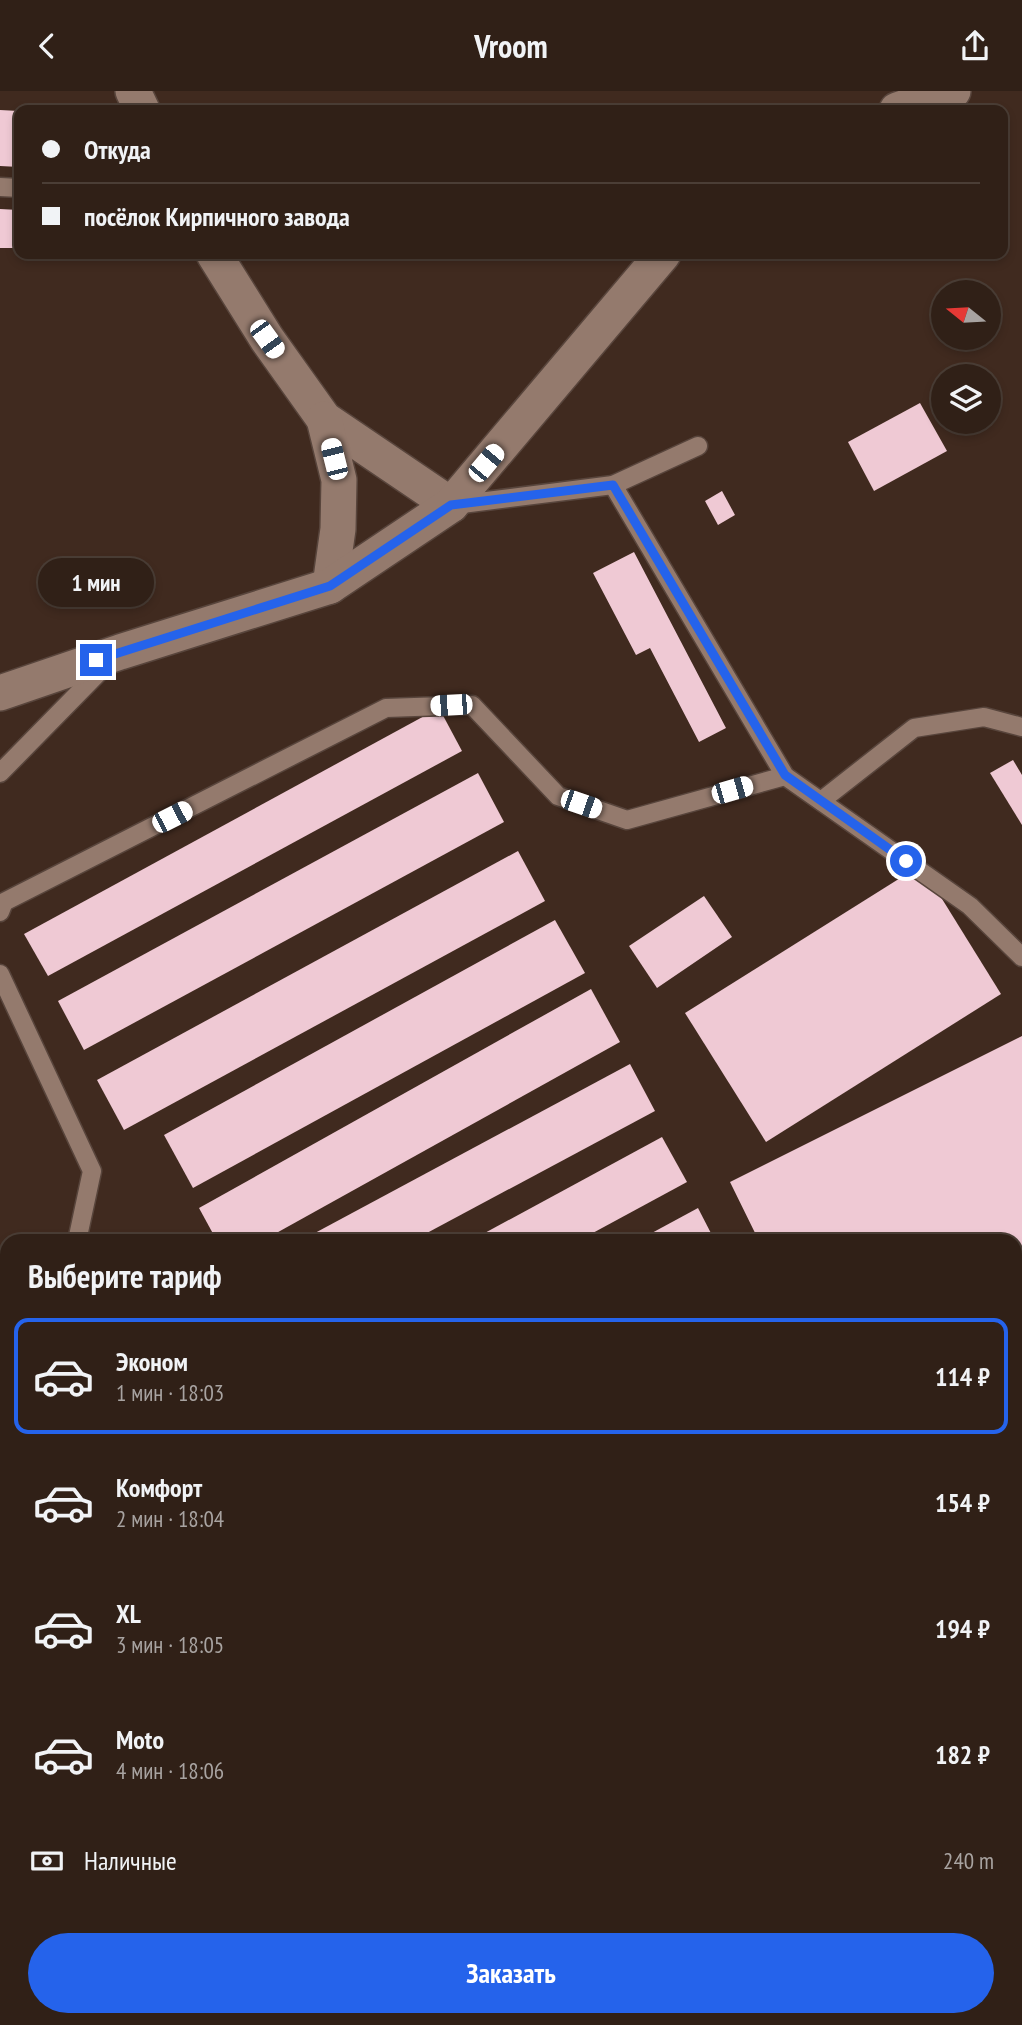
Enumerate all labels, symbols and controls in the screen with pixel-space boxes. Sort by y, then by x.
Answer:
text: Vroom [474,25,548,67]
icon: back [28,27,66,65]
icon: share [956,27,994,65]
text: Откуда [84,133,151,166]
text: посёлок Кирпичного завода [84,200,350,233]
north arrow [931,280,1001,350]
map controls [931,280,1001,434]
car [247,316,288,362]
button: layers [931,364,1001,434]
car [319,436,350,482]
car [465,440,508,486]
callout: 1 мин [38,559,154,607]
text: 1 мин [71,568,121,597]
route end [80,644,112,676]
car [430,693,473,717]
car [709,774,756,806]
car [558,787,605,821]
car [149,798,196,836]
route start [890,845,922,877]
text: Выберите тариф [28,1255,222,1297]
icon: car [32,1345,95,1408]
text: Эконом [116,1345,188,1378]
text: 114 ₽ [935,1360,990,1393]
text: 1 мин · 18:03 [116,1378,224,1407]
icon: car [32,1471,95,1534]
text: Комфорт [116,1471,202,1504]
text: 154 ₽ [935,1486,990,1519]
text: 2 мин · 18:04 [116,1504,224,1533]
icon: car [32,1597,95,1660]
text: XL [116,1597,141,1630]
text: 194 ₽ [935,1612,990,1645]
text: 3 мин · 18:05 [116,1630,224,1659]
icon: car [32,1723,95,1786]
text: Moto [116,1723,164,1756]
text: 182 ₽ [935,1738,990,1771]
text: 4 мин · 18:06 [116,1756,224,1785]
icon: cash [28,1842,66,1880]
text: Наличные [84,1844,177,1877]
text: 240 m [943,1846,994,1875]
button: Заказать [28,1933,994,2013]

